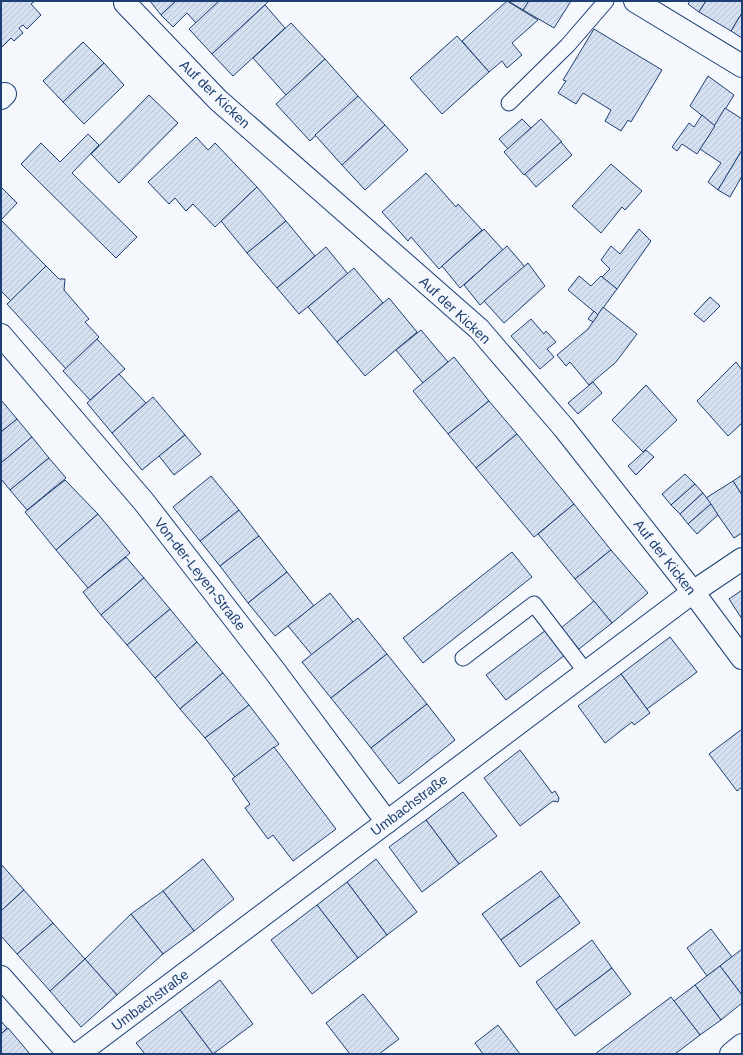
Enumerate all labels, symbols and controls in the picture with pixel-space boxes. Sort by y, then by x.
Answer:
street label: Auf der Kicken [177,57,253,131]
street label: Auf der Kicken [416,273,494,347]
street label: Von-der-Leyen-Straße [151,514,249,634]
street label: Auf der Kicken [631,516,699,598]
street label: Umbachstraße [368,771,451,839]
street label: Umbachstraße [109,966,192,1034]

